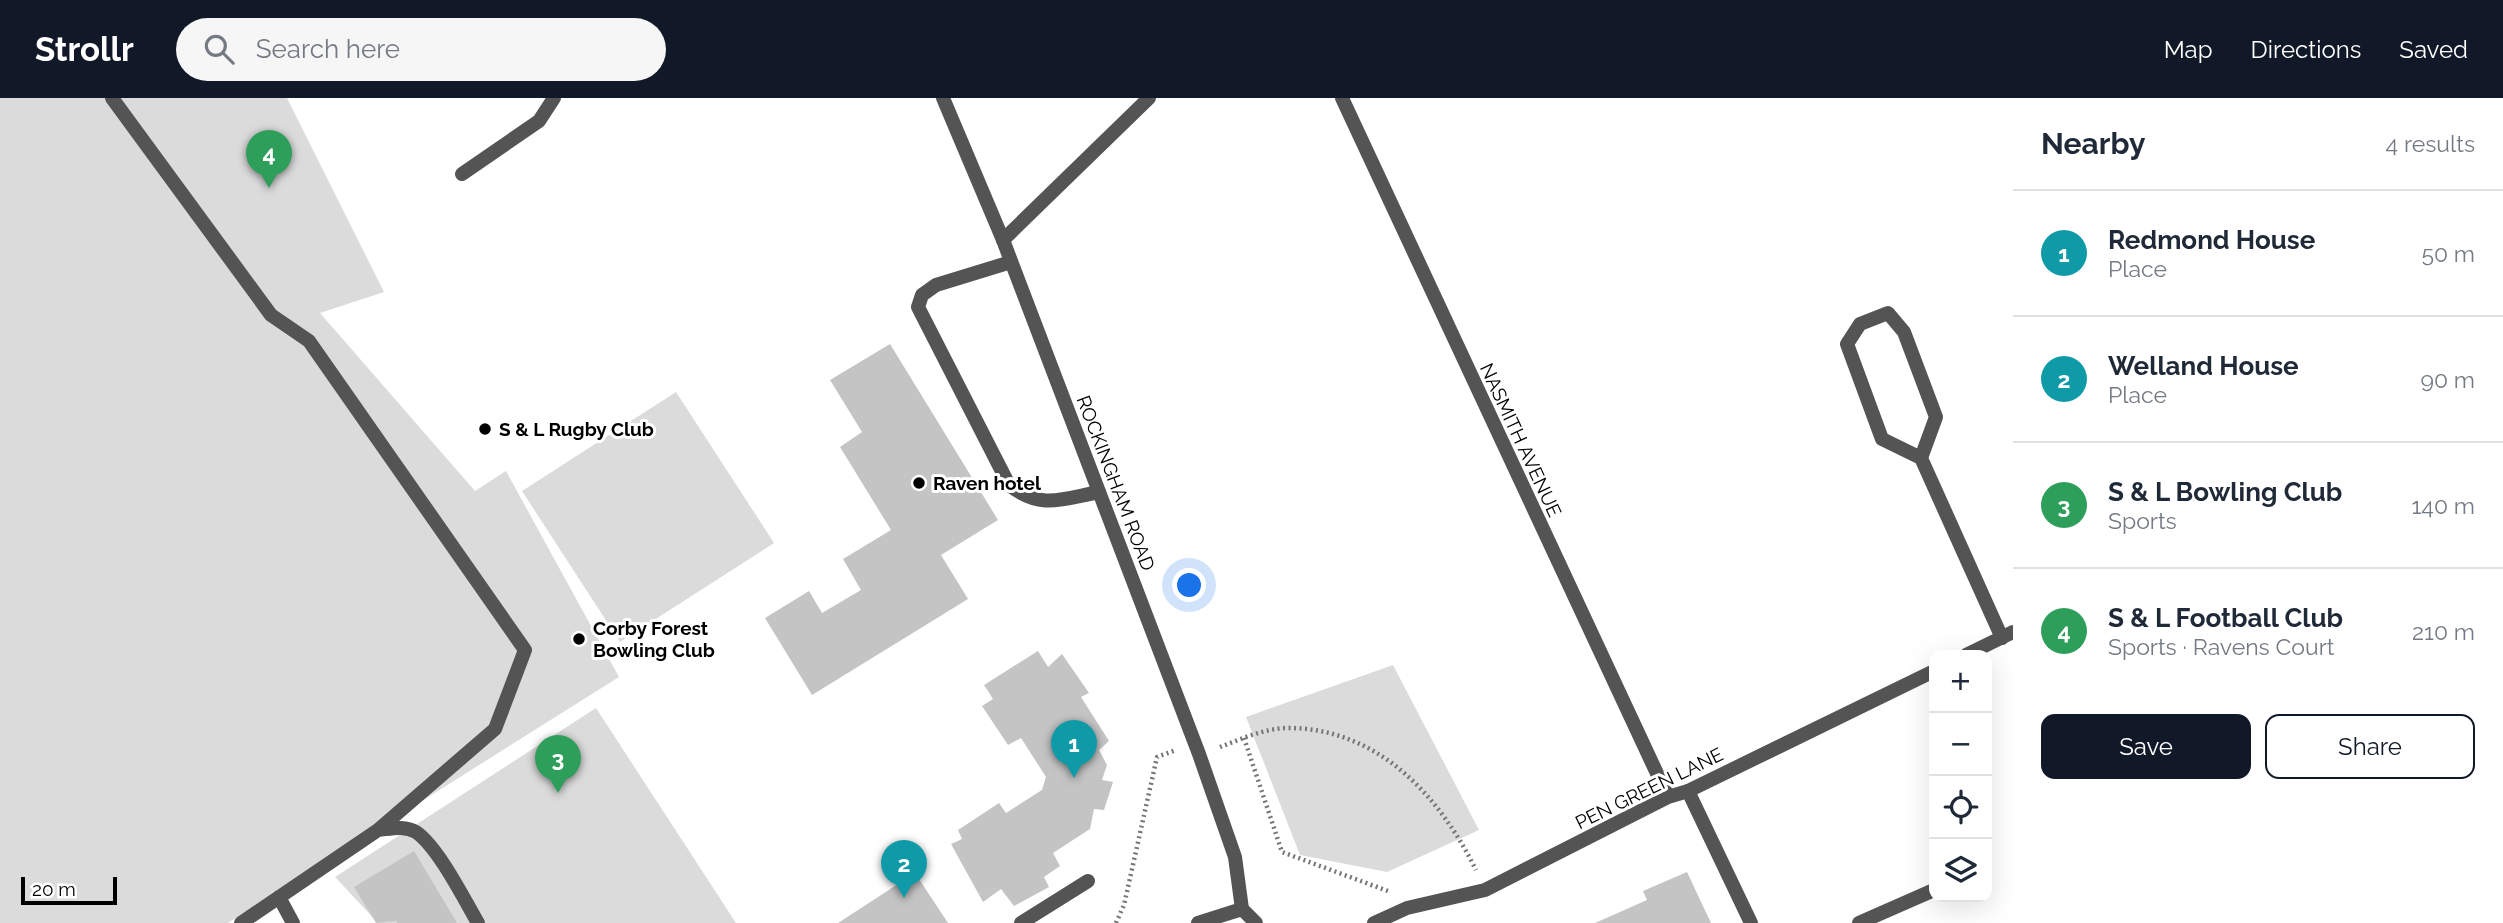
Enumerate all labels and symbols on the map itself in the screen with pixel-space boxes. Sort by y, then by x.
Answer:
pin: 4 [246,130,292,188]
street label: NASMITH AVENUE [1476,360,1566,520]
street label: ROCKINGHAM ROAD [1072,392,1160,574]
place label: S & L Rugby Club [499,418,654,440]
marker: S & L Rugby Club [477,421,493,437]
place label: Raven hotel [933,472,1042,494]
marker: Raven hotel [911,475,927,491]
your location [1172,568,1206,602]
place label: Corby Forest Bowling Club [593,617,715,661]
marker: Corby Forest Bowling Club [571,631,587,647]
pin: 1 [1051,720,1097,778]
pin: 3 [535,735,581,793]
street label: PEN GREEN LANE [1571,743,1727,833]
pin: 2 [881,840,927,898]
scale bar [21,874,117,906]

